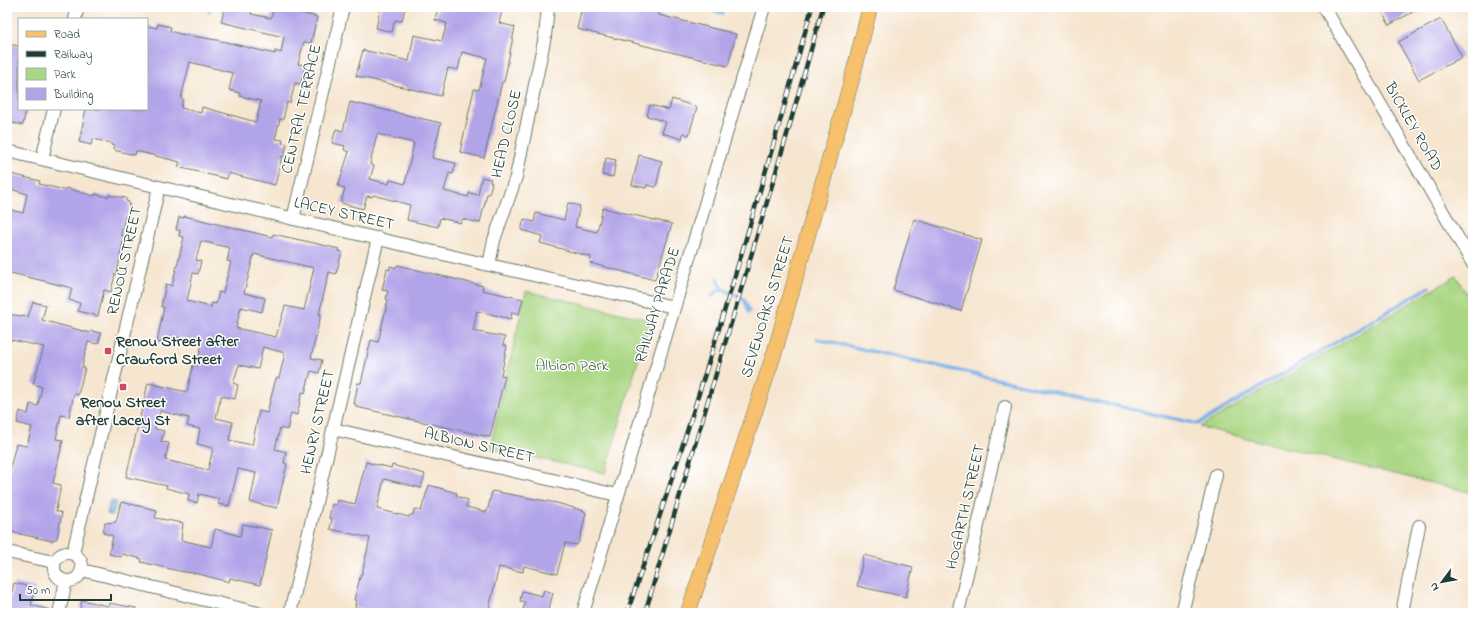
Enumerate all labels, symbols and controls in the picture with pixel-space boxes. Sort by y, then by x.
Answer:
legend [18,18,148,110]
text: Road [54,26,80,44]
street label: CENTRAL TERRACE [275,42,329,176]
text: Railway [54,46,93,65]
text: Park [54,66,76,84]
street label: BICKLEY ROAD [1377,77,1448,176]
text: Building [53,86,93,105]
street label: HEAD CLOSE [485,88,529,180]
street label: LACEY STREET [291,191,397,237]
street label: RENOU STREET [101,204,149,318]
street label: SEVENOAKS STREET [735,233,801,381]
street label: RAILWAY PARADE [629,244,687,366]
place label: Renou Street after Crawford Street [115,330,240,372]
marker: Renou Street after Crawford Street [103,346,113,356]
park label: Albion Park [536,354,609,378]
street label: HENRY STREET [294,367,342,477]
marker: Renou Street after Lacey St [118,382,128,392]
place label: Renou Street after Lacey St [76,391,171,434]
street label: ALBION STREET [422,422,536,470]
street label: HOGARTH STREET [940,442,992,572]
north arrow [1422,562,1462,602]
scale bar [20,576,111,602]
text: N [1426,579,1443,594]
text: 50 m [26,582,50,600]

